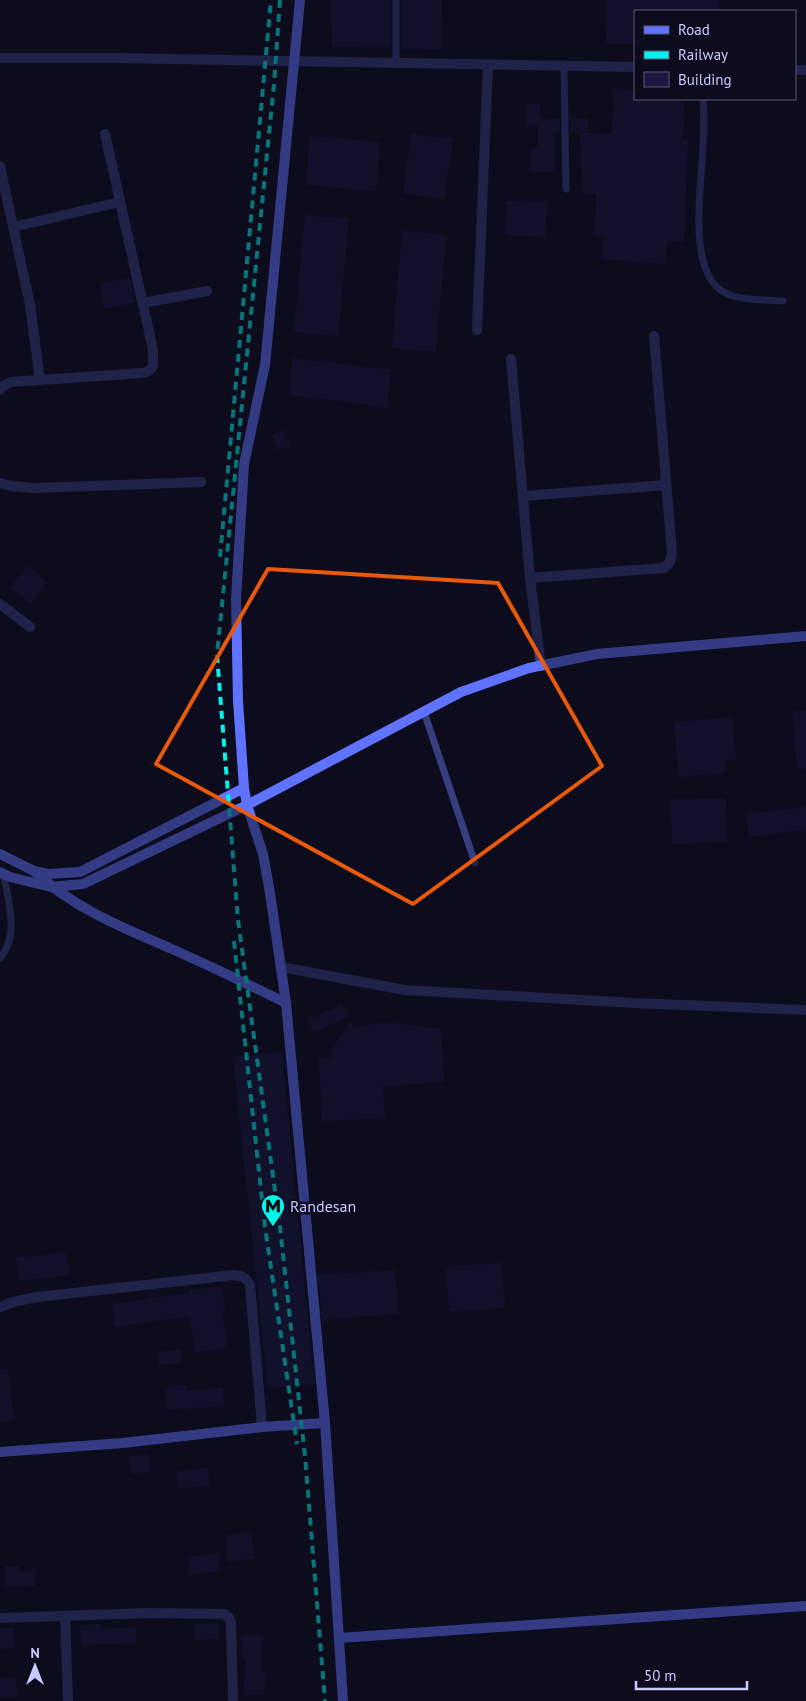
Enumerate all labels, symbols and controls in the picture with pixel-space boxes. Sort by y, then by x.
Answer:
legend [634,10,796,100]
text: Road [678,20,710,39]
text: Railway [678,45,728,64]
text: Building [678,70,732,89]
metro station icon: Randesan [260,1193,286,1227]
place label: Randesan [290,1196,356,1216]
north arrow [10,1641,60,1691]
text: N [30,1644,40,1662]
scale bar [636,1658,747,1690]
text: 50 m [644,1666,677,1685]

